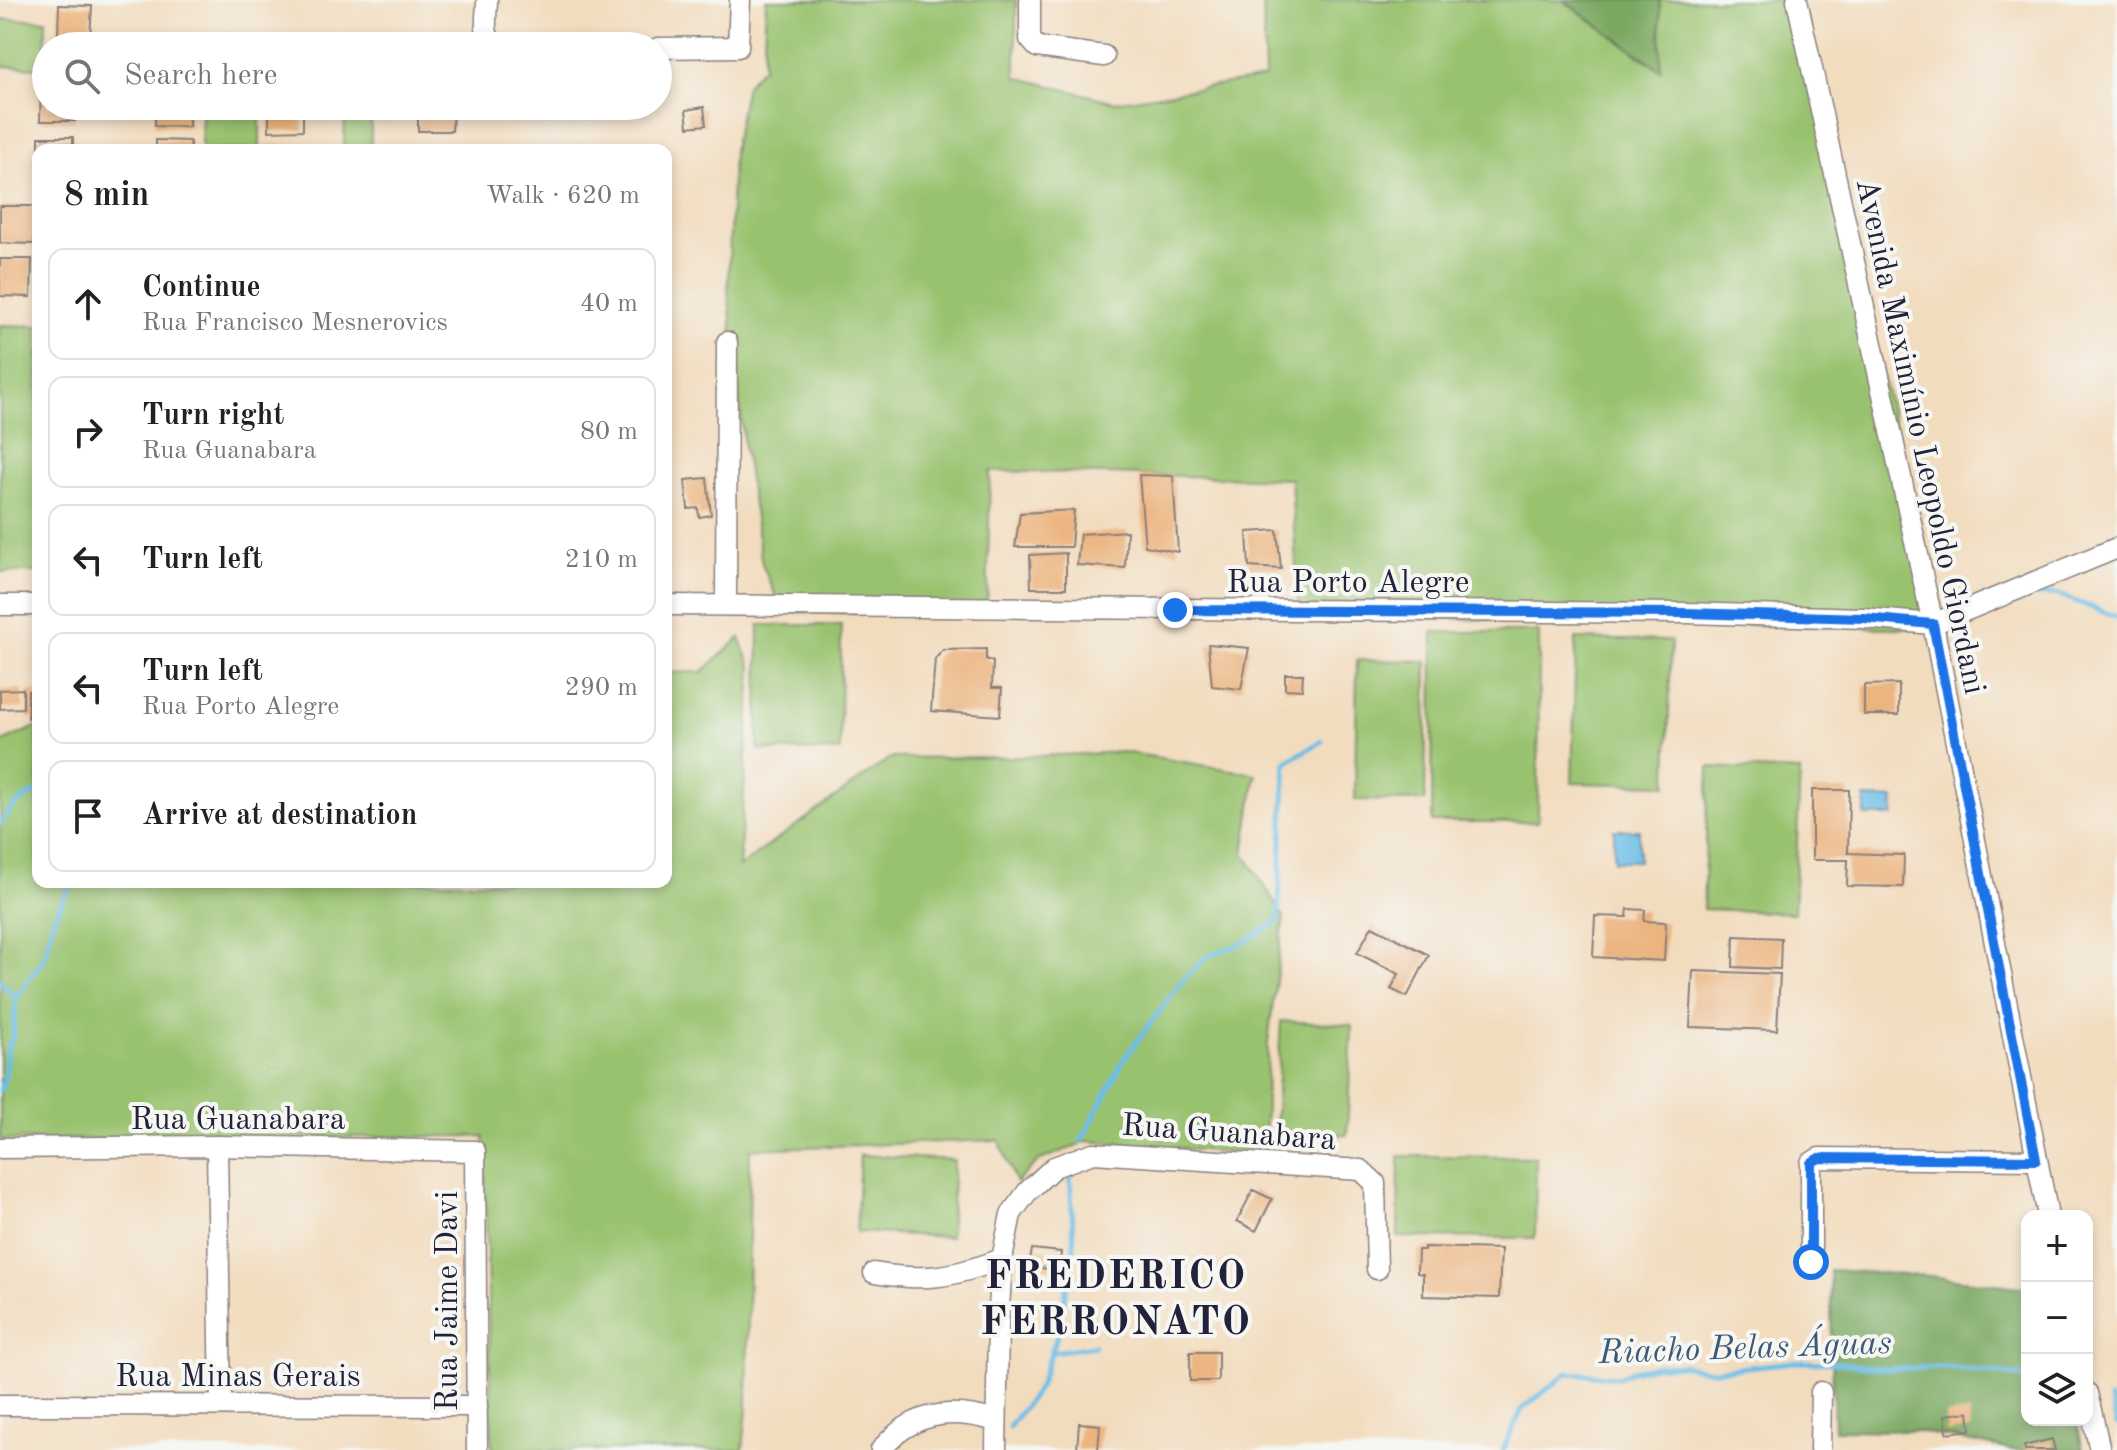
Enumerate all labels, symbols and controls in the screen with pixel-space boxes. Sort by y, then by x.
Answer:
search box [32,32,672,120]
icon: search [60,54,104,98]
text: Search here [124,61,278,91]
street label: Avenida Maximínio Leopoldo Giordani [1849,176,1989,697]
text: 8 min [64,179,149,213]
text: Walk · 620 m [486,183,640,209]
text: Continue [142,273,261,303]
icon: ahead [66,282,110,326]
text: 40 m [580,291,638,317]
text: Rua Francisco Mesnerovics [142,310,448,336]
text: Turn right [142,401,284,431]
icon: right [66,410,110,454]
text: 80 m [580,419,638,445]
text: Rua Guanabara [142,438,317,464]
icon: left [66,538,110,582]
text: Turn left [142,545,263,575]
text: 210 m [565,547,638,573]
street label: Rua Porto Alegre [1227,568,1469,600]
route end [1157,592,1193,628]
text: Turn left [142,657,263,687]
icon: left [66,666,110,710]
text: 290 m [565,675,638,701]
text: Rua Porto Alegre [142,694,339,720]
icon: arrive [66,794,110,838]
text: Arrive at destination [142,801,417,831]
street label: Rua Guanabara [131,1105,346,1137]
street label: Rua Guanabara [1120,1111,1337,1157]
street label: Rua Jaime Davi [433,1191,465,1411]
map controls [2021,1210,2093,1426]
button: + [2021,1210,2093,1282]
route start [1793,1244,1829,1280]
district label: FREDERICO FERRONATO [980,1258,1252,1344]
button: − [2021,1282,2093,1354]
water label: Riacho Belas Águas [1597,1320,1892,1371]
button: layers [2021,1354,2093,1426]
street label: Rua Minas Gerais [115,1362,361,1394]

